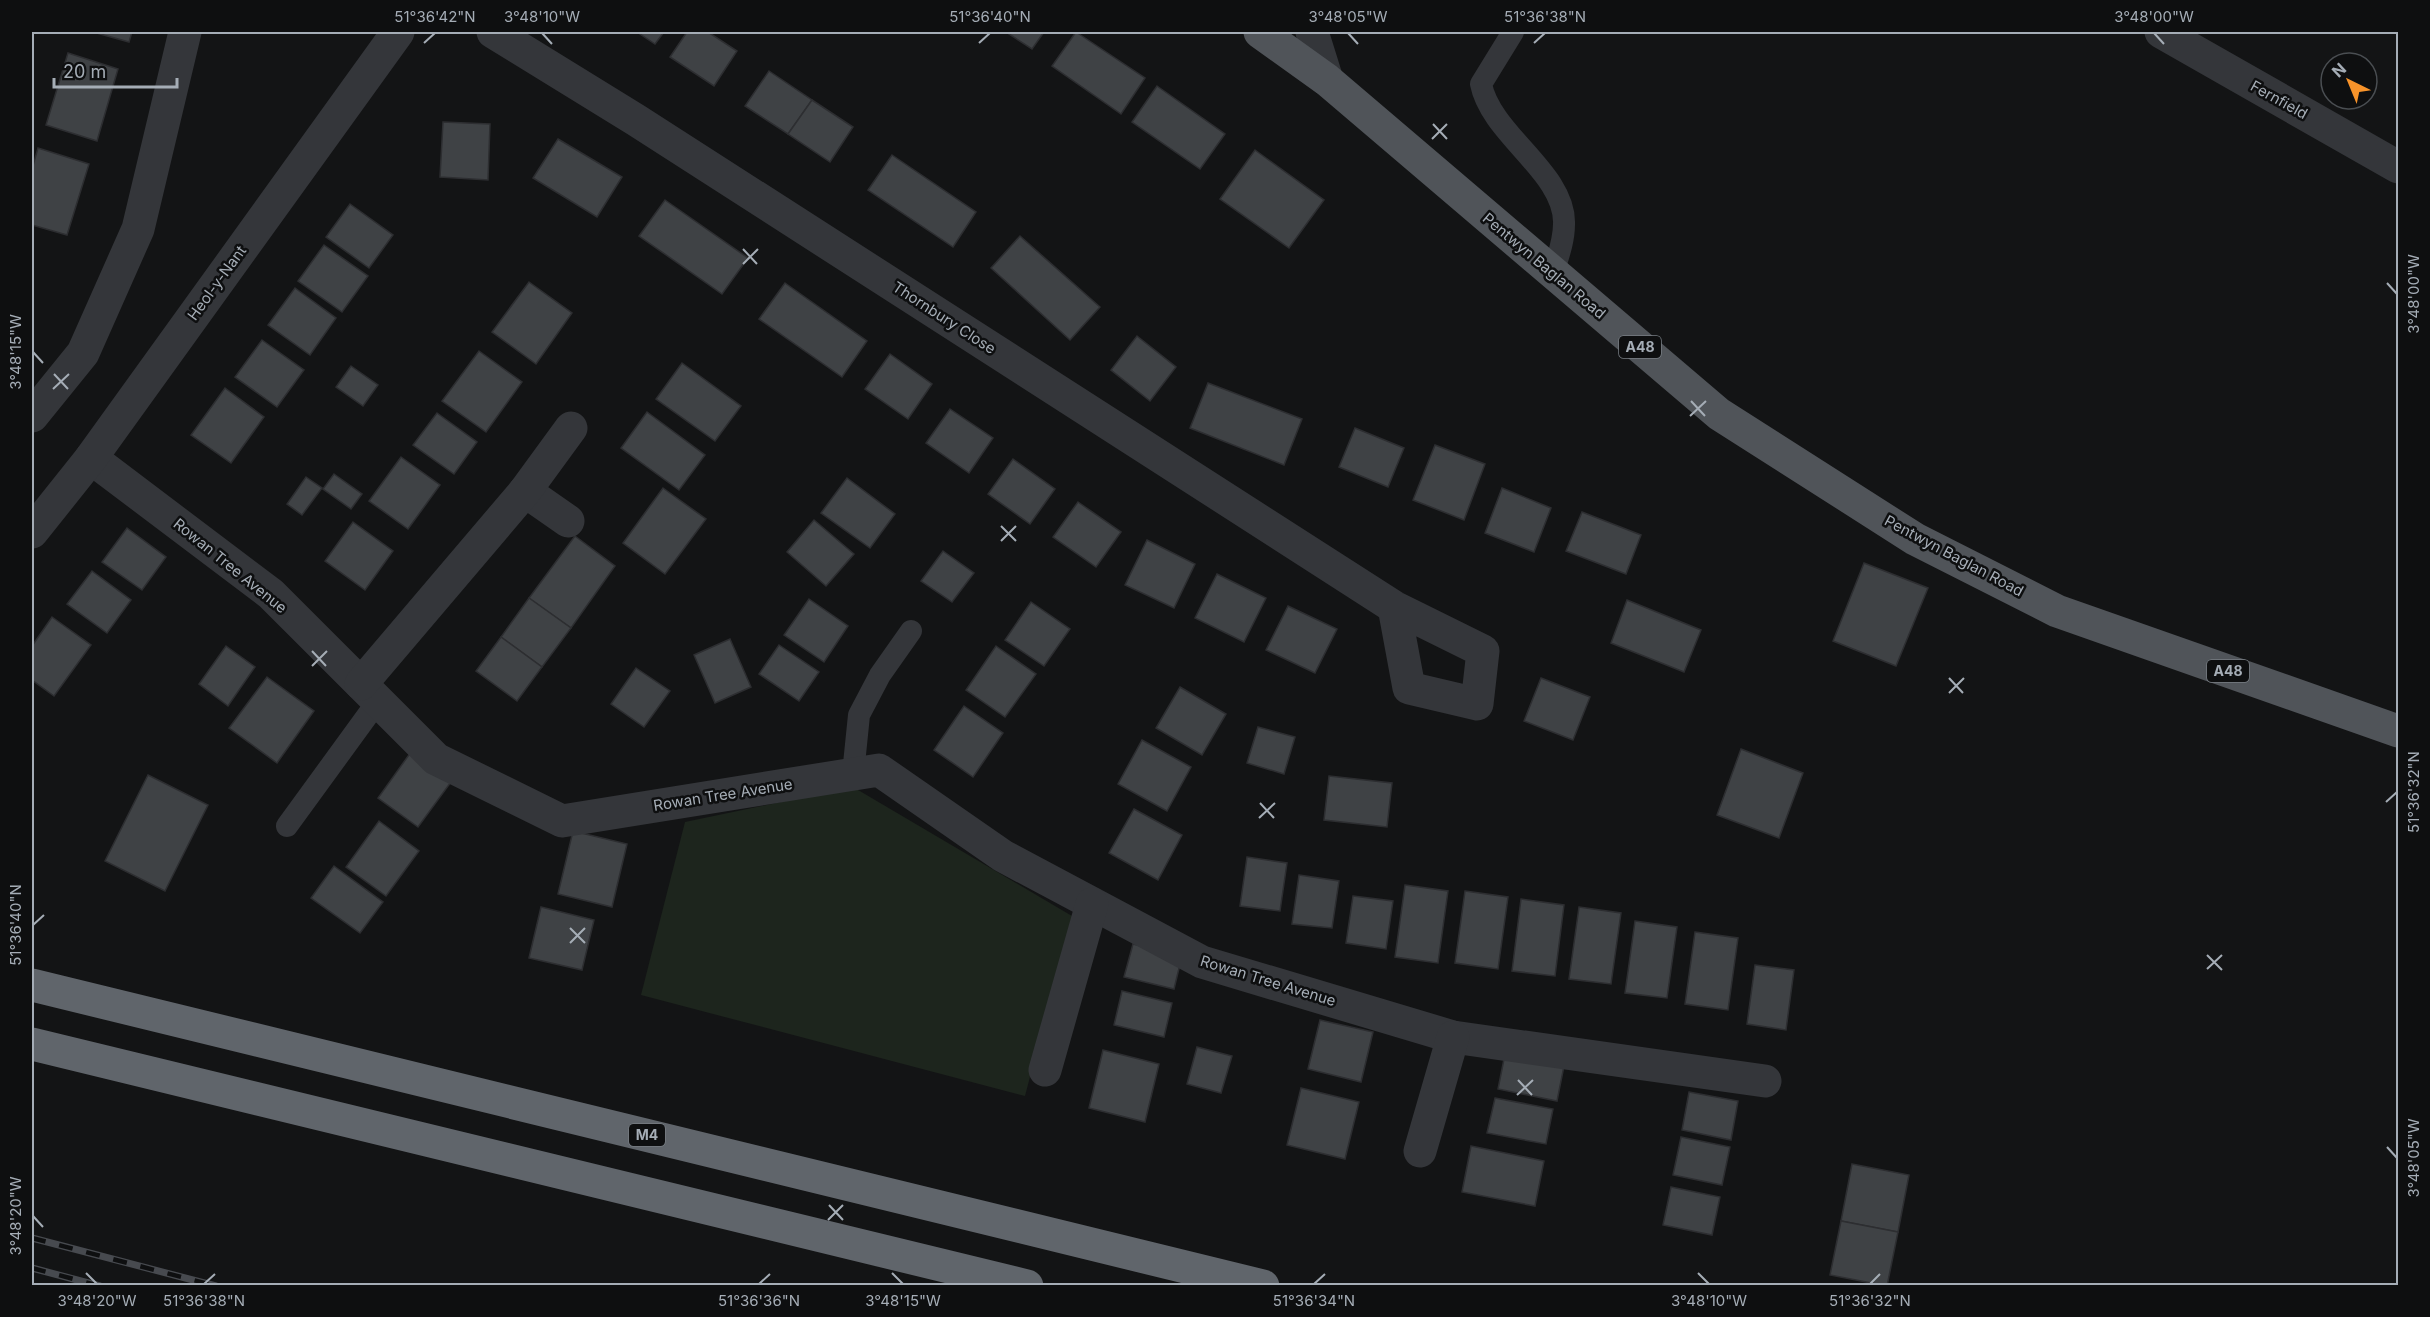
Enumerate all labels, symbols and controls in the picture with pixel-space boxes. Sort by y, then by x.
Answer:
text: 51°36'42"N [394,7,476,26]
text: 3°48'10"W [504,7,580,26]
text: 51°36'40"N [949,7,1031,26]
text: 3°48'05"W [1308,7,1388,26]
text: 51°36'38"N [1504,7,1586,26]
text: 3°48'00"W [2114,7,2194,26]
scale bar [54,51,177,89]
north arrow [2319,51,2379,111]
text: N [2327,59,2350,82]
text: 20 m [63,61,106,82]
street label: Fernfield [2247,76,2311,123]
street label: Pentwyn Baglan Road [1479,209,1610,323]
street label: Heol-y-Nant [183,242,250,324]
text: 3°48'00"W [2404,254,2423,334]
street label: Thornbury Close [889,277,999,358]
text: 3°48'15"W [6,314,25,390]
road number: A48 [1619,336,1661,358]
street label: Pentwyn Baglan Road [1881,511,2027,600]
street label: Rowan Tree Avenue [170,514,291,617]
road number: A48 [2207,660,2249,682]
text: 51°36'32"N [2404,751,2423,833]
street label: Rowan Tree Avenue [652,774,794,815]
text: 51°36'40"N [6,884,25,966]
street label: Rowan Tree Avenue [1198,951,1338,1010]
text: 3°48'05"W [2404,1118,2423,1198]
road number: M4 [629,1124,665,1146]
text: 3°48'20"W [6,1176,25,1256]
text: 3°48'20"W [57,1291,137,1310]
text: 51°36'38"N [163,1291,245,1310]
text: 51°36'36"N [718,1291,800,1310]
text: 3°48'15"W [865,1291,941,1310]
text: 51°36'34"N [1273,1291,1355,1310]
text: 3°48'10"W [1671,1291,1747,1310]
text: 51°36'32"N [1829,1291,1911,1310]

